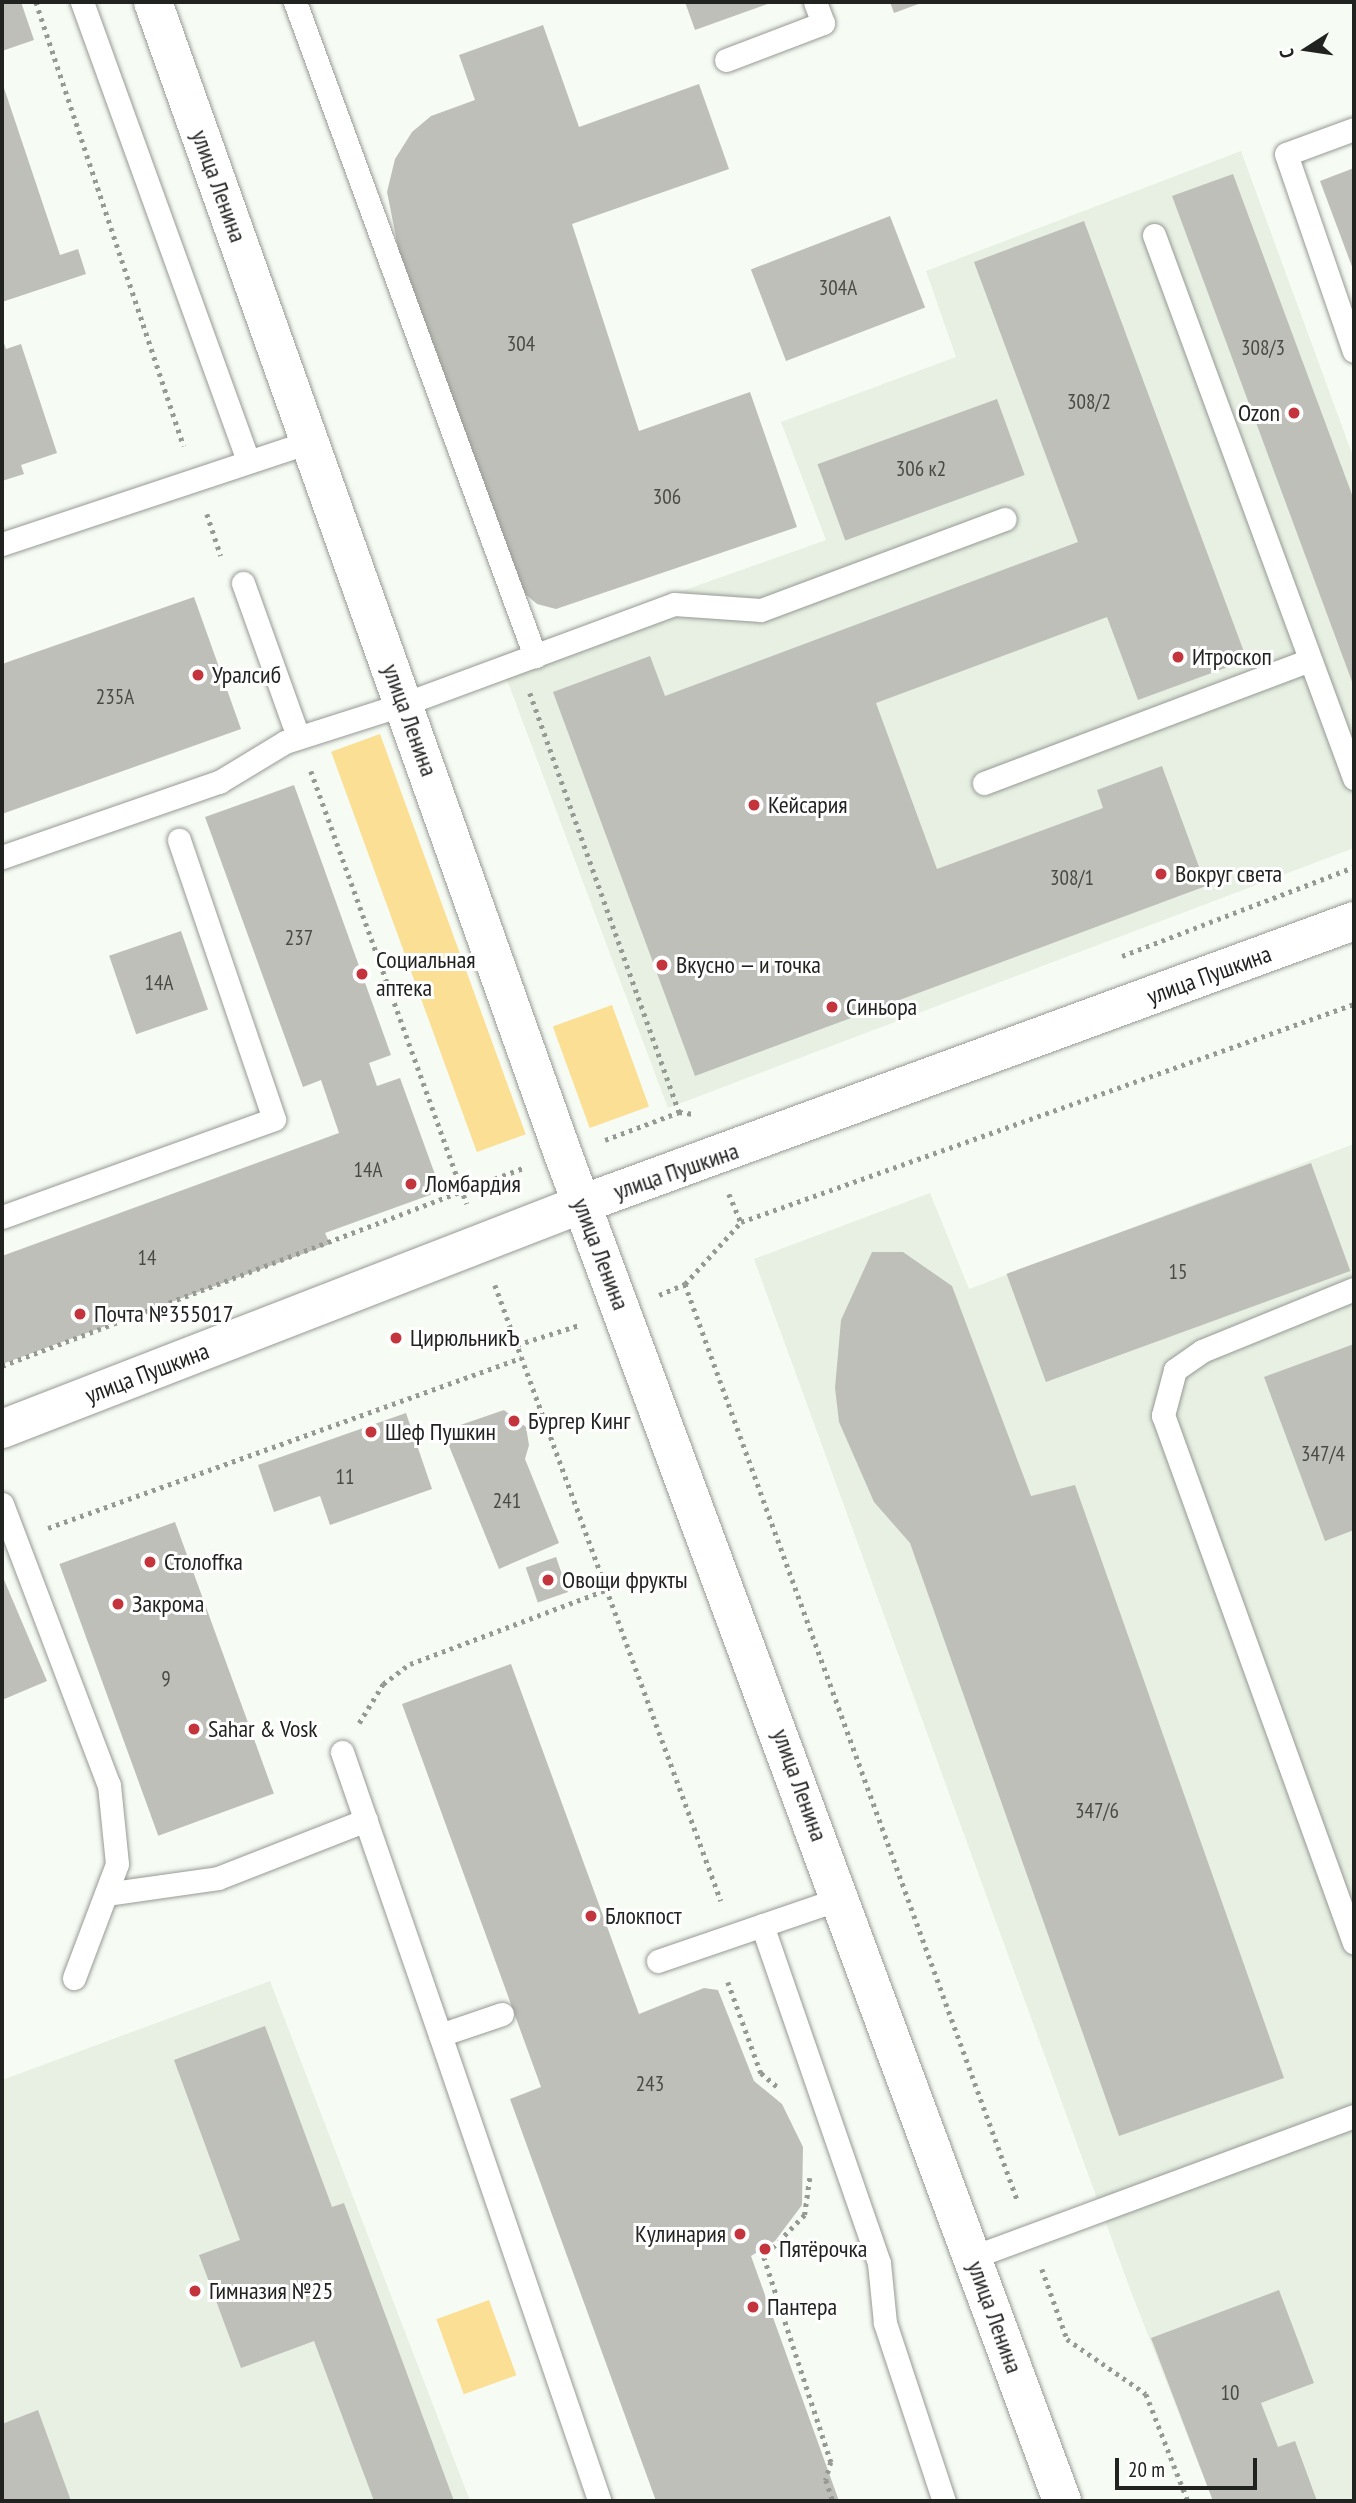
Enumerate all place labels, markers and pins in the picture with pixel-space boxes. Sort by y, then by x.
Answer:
place label: Ozon [1238,399,1280,427]
marker: Ozon [1286,405,1302,421]
place label: Итроскоп [1192,643,1272,671]
marker: Итроскоп [1170,649,1186,665]
place label: Уралсиб [212,661,281,689]
marker: Уралсиб [190,667,206,683]
place label: Кейсария [768,791,848,819]
marker: Кейсария [746,797,762,813]
place label: Вокруг света [1175,860,1283,888]
marker: Вокруг света [1153,866,1169,882]
place label: Социальная аптека [376,946,476,1002]
place label: Вкусно — и точка [676,951,823,979]
marker: Вкусно — и точка [654,957,670,973]
marker: Социальная аптека [354,966,370,982]
place label: Синьора [846,993,917,1021]
marker: Синьора [824,999,840,1015]
place label: Ломбардия [425,1170,521,1198]
marker: Ломбардия [403,1176,419,1192]
place label: Почта №355017 [94,1300,233,1328]
marker: Почта №355017 [72,1306,88,1322]
place label: ЦирюльникЪ [410,1324,520,1352]
marker: ЦирюльникЪ [388,1330,404,1346]
place label: Бургер Кинг [528,1407,630,1435]
marker: Бургер Кинг [506,1413,522,1429]
place label: Шеф Пушкин [385,1418,496,1446]
marker: Шеф Пушкин [363,1424,379,1440]
place label: Столоffка [164,1548,243,1576]
marker: Столоffка [142,1554,158,1570]
place label: Овощи фрукты [562,1566,688,1594]
marker: Овощи фрукты [540,1572,556,1588]
place label: Закрома [132,1590,204,1618]
marker: Закрома [110,1596,126,1612]
place label: Sahar & Vosk [208,1715,318,1743]
marker: Sahar & Vosk [186,1721,202,1737]
place label: Блокпост [605,1902,682,1930]
marker: Блокпост [583,1908,599,1924]
place label: Кулинария [635,2220,726,2248]
marker: Кулинария [732,2226,748,2242]
place label: Пятёрочка [779,2235,867,2263]
marker: Пятёрочка [757,2241,773,2257]
place label: Гимназия №25 [209,2277,333,2305]
marker: Гимназия №25 [187,2283,203,2299]
place label: Пантера [767,2293,837,2321]
marker: Пантера [745,2299,761,2315]

